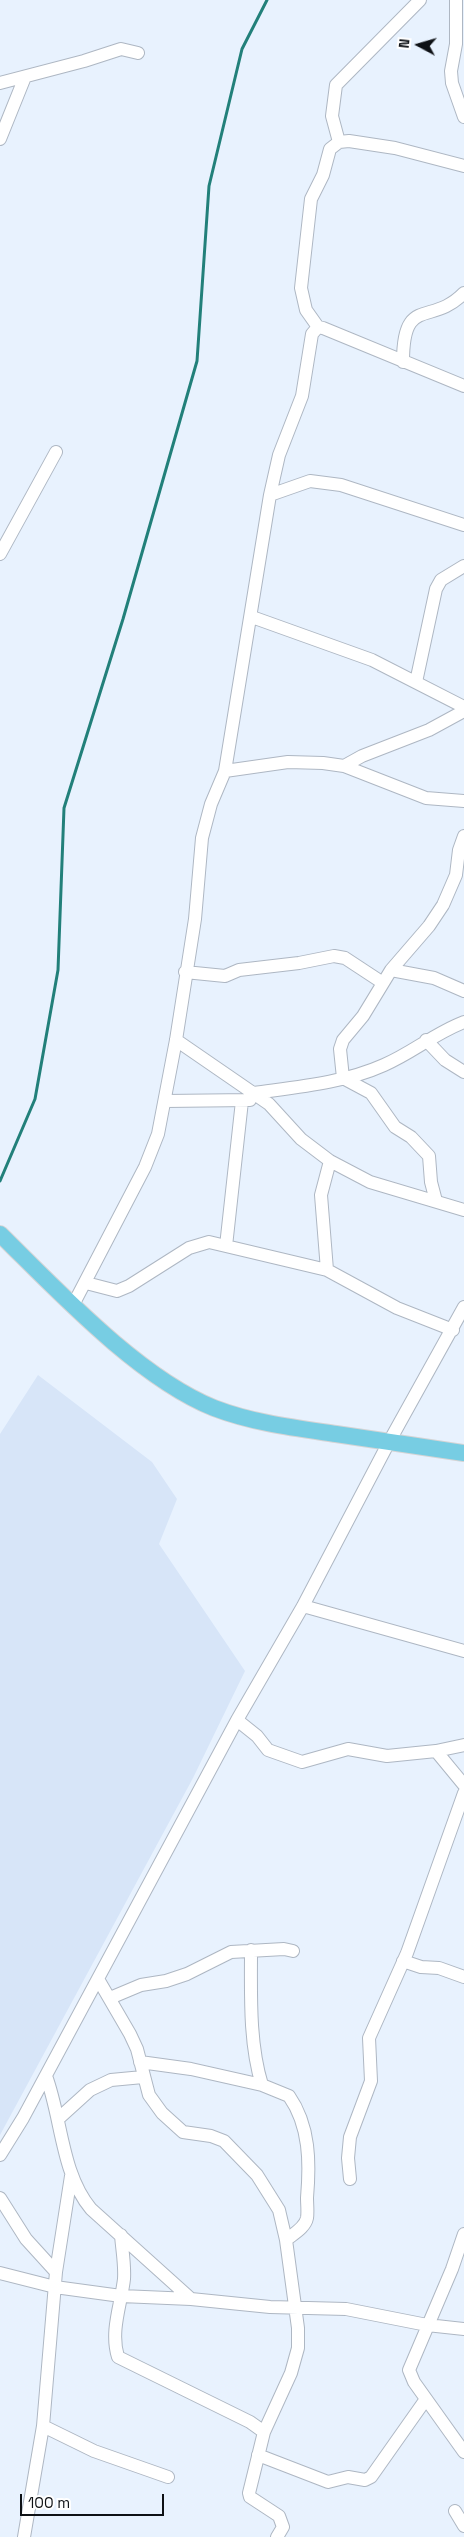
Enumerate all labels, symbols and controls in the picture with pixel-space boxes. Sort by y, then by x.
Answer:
north arrow [394,20,444,70]
text: N [395,38,414,49]
scale bar [22,2484,166,2516]
text: 100 m [28,2493,70,2512]

